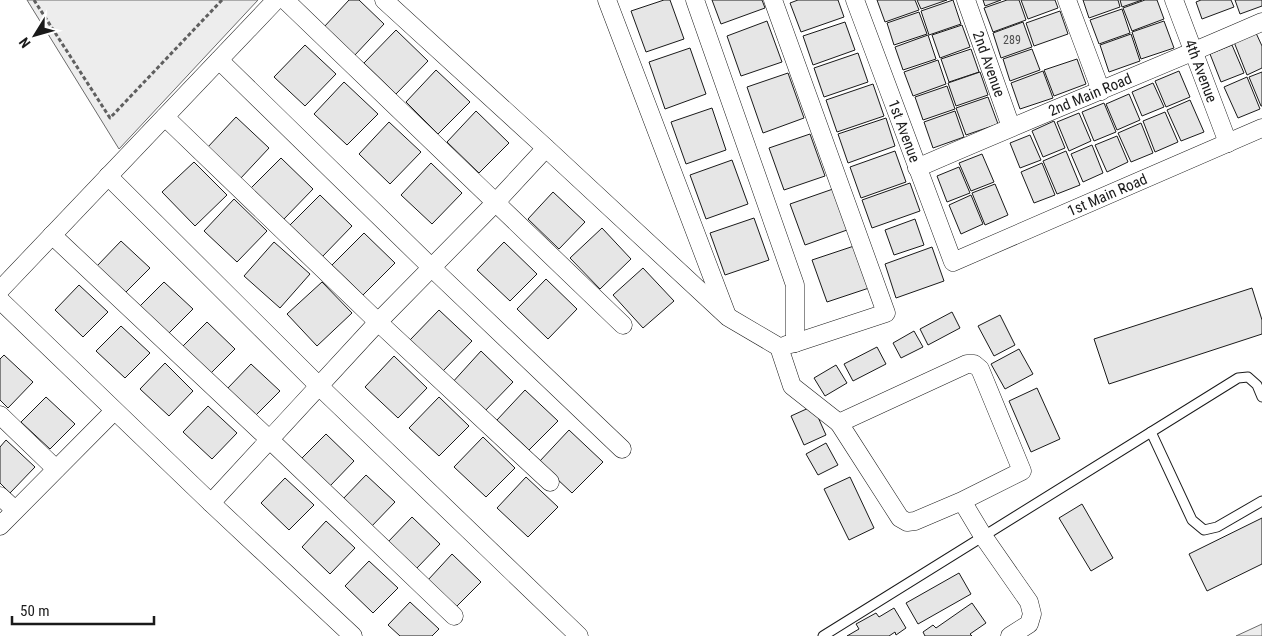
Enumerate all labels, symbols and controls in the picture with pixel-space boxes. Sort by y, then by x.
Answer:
north arrow [10,10,60,60]
street label: 2nd Avenue [969,29,1009,100]
house number: 289 [1003,33,1021,47]
text: N [16,35,34,51]
street label: 4th Avenue [1181,37,1221,105]
street label: 2nd Main Road [1046,69,1134,120]
street label: 1st Avenue [884,97,924,165]
street label: 1st Main Road [1065,170,1150,220]
scale bar [12,594,155,626]
text: 50 m [20,602,50,620]

